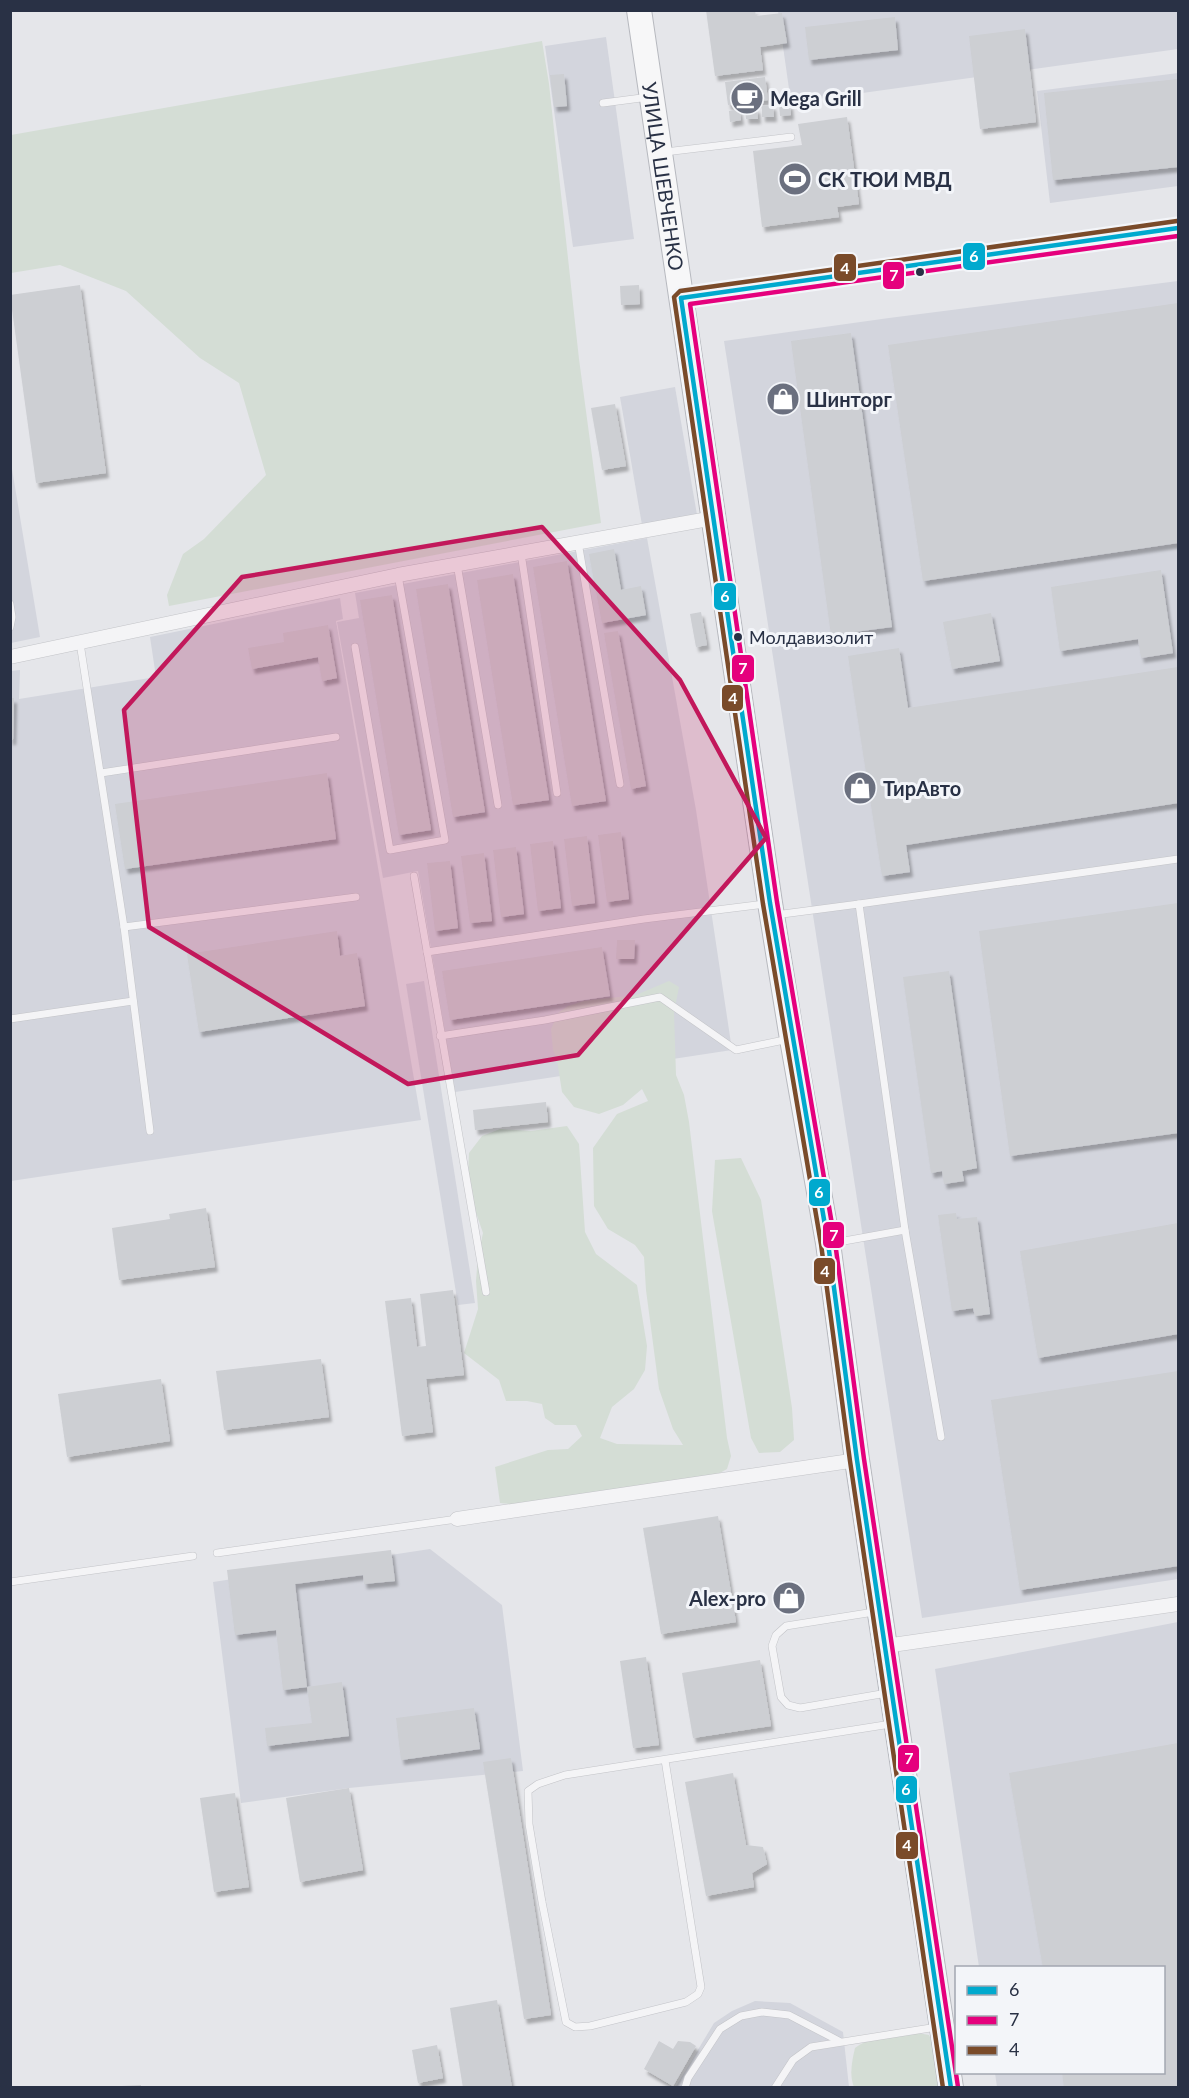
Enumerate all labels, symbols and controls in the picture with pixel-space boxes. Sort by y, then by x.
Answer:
street label: УЛИЦА ШЕВЧЕНКО [638,80,689,272]
cafe icon: Mega Grill [729,80,765,116]
place label: Mega Grill [770,86,862,110]
sports icon: СК ТЮИ МВД [777,161,813,197]
place label: СК ТЮИ МВД [818,167,952,191]
line badge: 6 [962,242,986,271]
text: 6 [969,246,979,265]
line badge: 4 [833,253,857,282]
text: 4 [840,258,850,277]
line badge: 7 [882,261,905,290]
text: 7 [889,265,899,284]
unlabelled marker [914,266,926,278]
shop icon: Шинторг [765,381,801,417]
place label: Шинторг [806,387,892,411]
line badge: 6 [713,582,737,611]
text: 6 [720,586,730,605]
place label: Молдавизолит [749,626,873,648]
marker: Молдавизолит [732,631,744,643]
line badge: 7 [731,654,755,683]
text: 7 [738,658,748,677]
line badge: 4 [721,684,744,712]
text: 4 [728,688,738,707]
shop icon: ТирАвто [842,770,878,806]
place label: ТирАвто [883,776,961,800]
line badge: 6 [808,1178,831,1207]
text: 6 [814,1182,824,1201]
line badge: 7 [822,1221,845,1249]
text: 7 [829,1225,839,1244]
line badge: 4 [813,1257,836,1285]
text: 4 [820,1261,830,1280]
shop icon: Alex-pro [771,1580,807,1616]
place label: Alex-pro [688,1586,766,1610]
line badge: 7 [897,1744,920,1773]
text: 7 [904,1748,914,1767]
line badge: 6 [895,1775,918,1804]
text: 6 [901,1779,911,1798]
line badge: 4 [895,1831,919,1860]
text: 4 [902,1835,912,1854]
legend [955,1966,1165,2074]
text: 6 [1009,1978,1019,2000]
text: 7 [1009,2008,1019,2030]
text: 4 [1009,2038,1019,2060]

